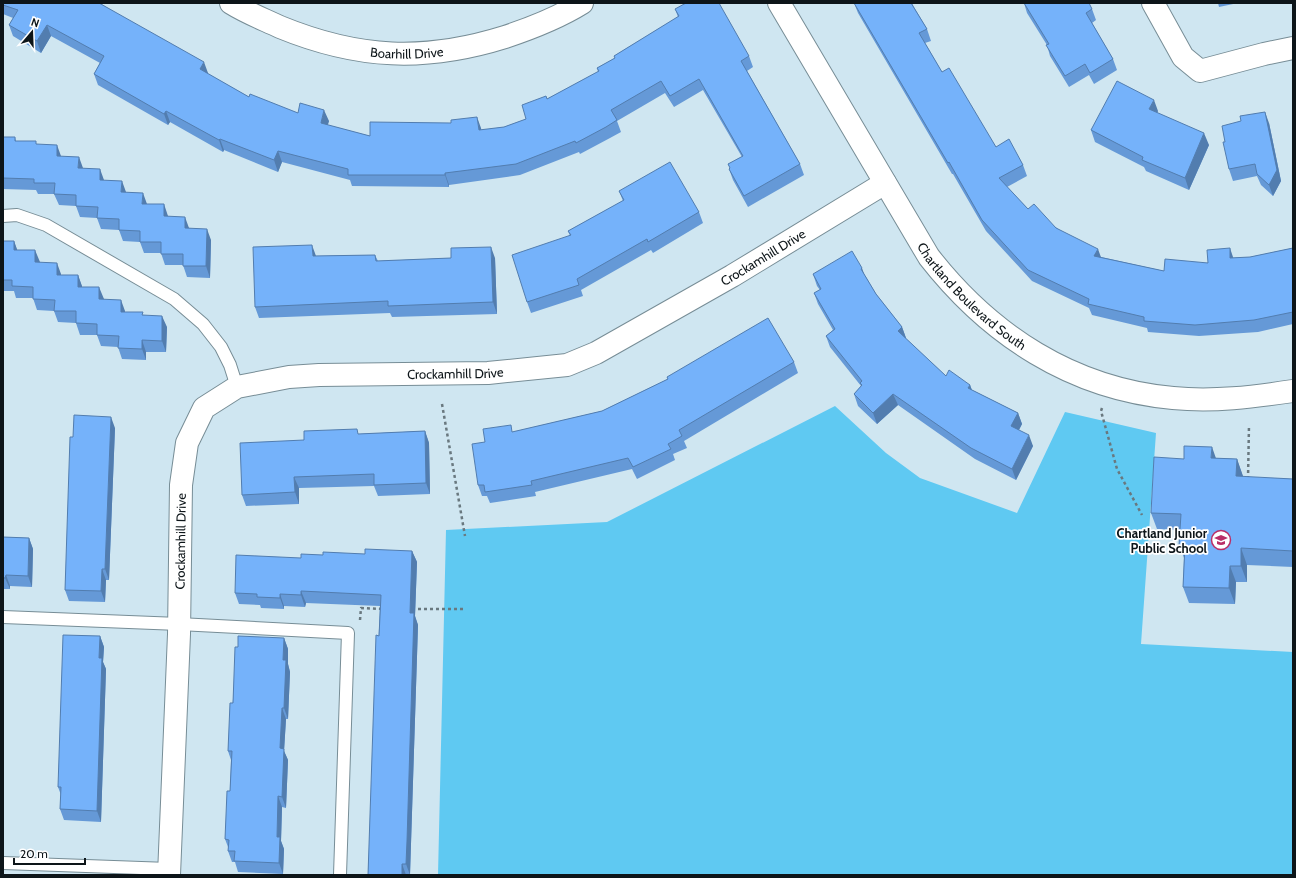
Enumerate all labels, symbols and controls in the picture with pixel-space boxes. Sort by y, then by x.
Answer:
north arrow [12,12,52,52]
text: N [29,15,41,30]
street label: Boarhill Drive [369,43,445,62]
street label: Crockamhill Drive [718,225,809,289]
street label: Chartland Boulevard South [914,239,1029,353]
street label: Crockamhill Drive [407,363,505,382]
street label: Crockamhill Drive [172,493,189,590]
place label: Chartland Junior Public School [1117,525,1208,556]
school or university icon: Chartland Junior Public School [1210,529,1232,551]
scale bar [14,840,85,866]
text: 20 m [20,846,48,861]

